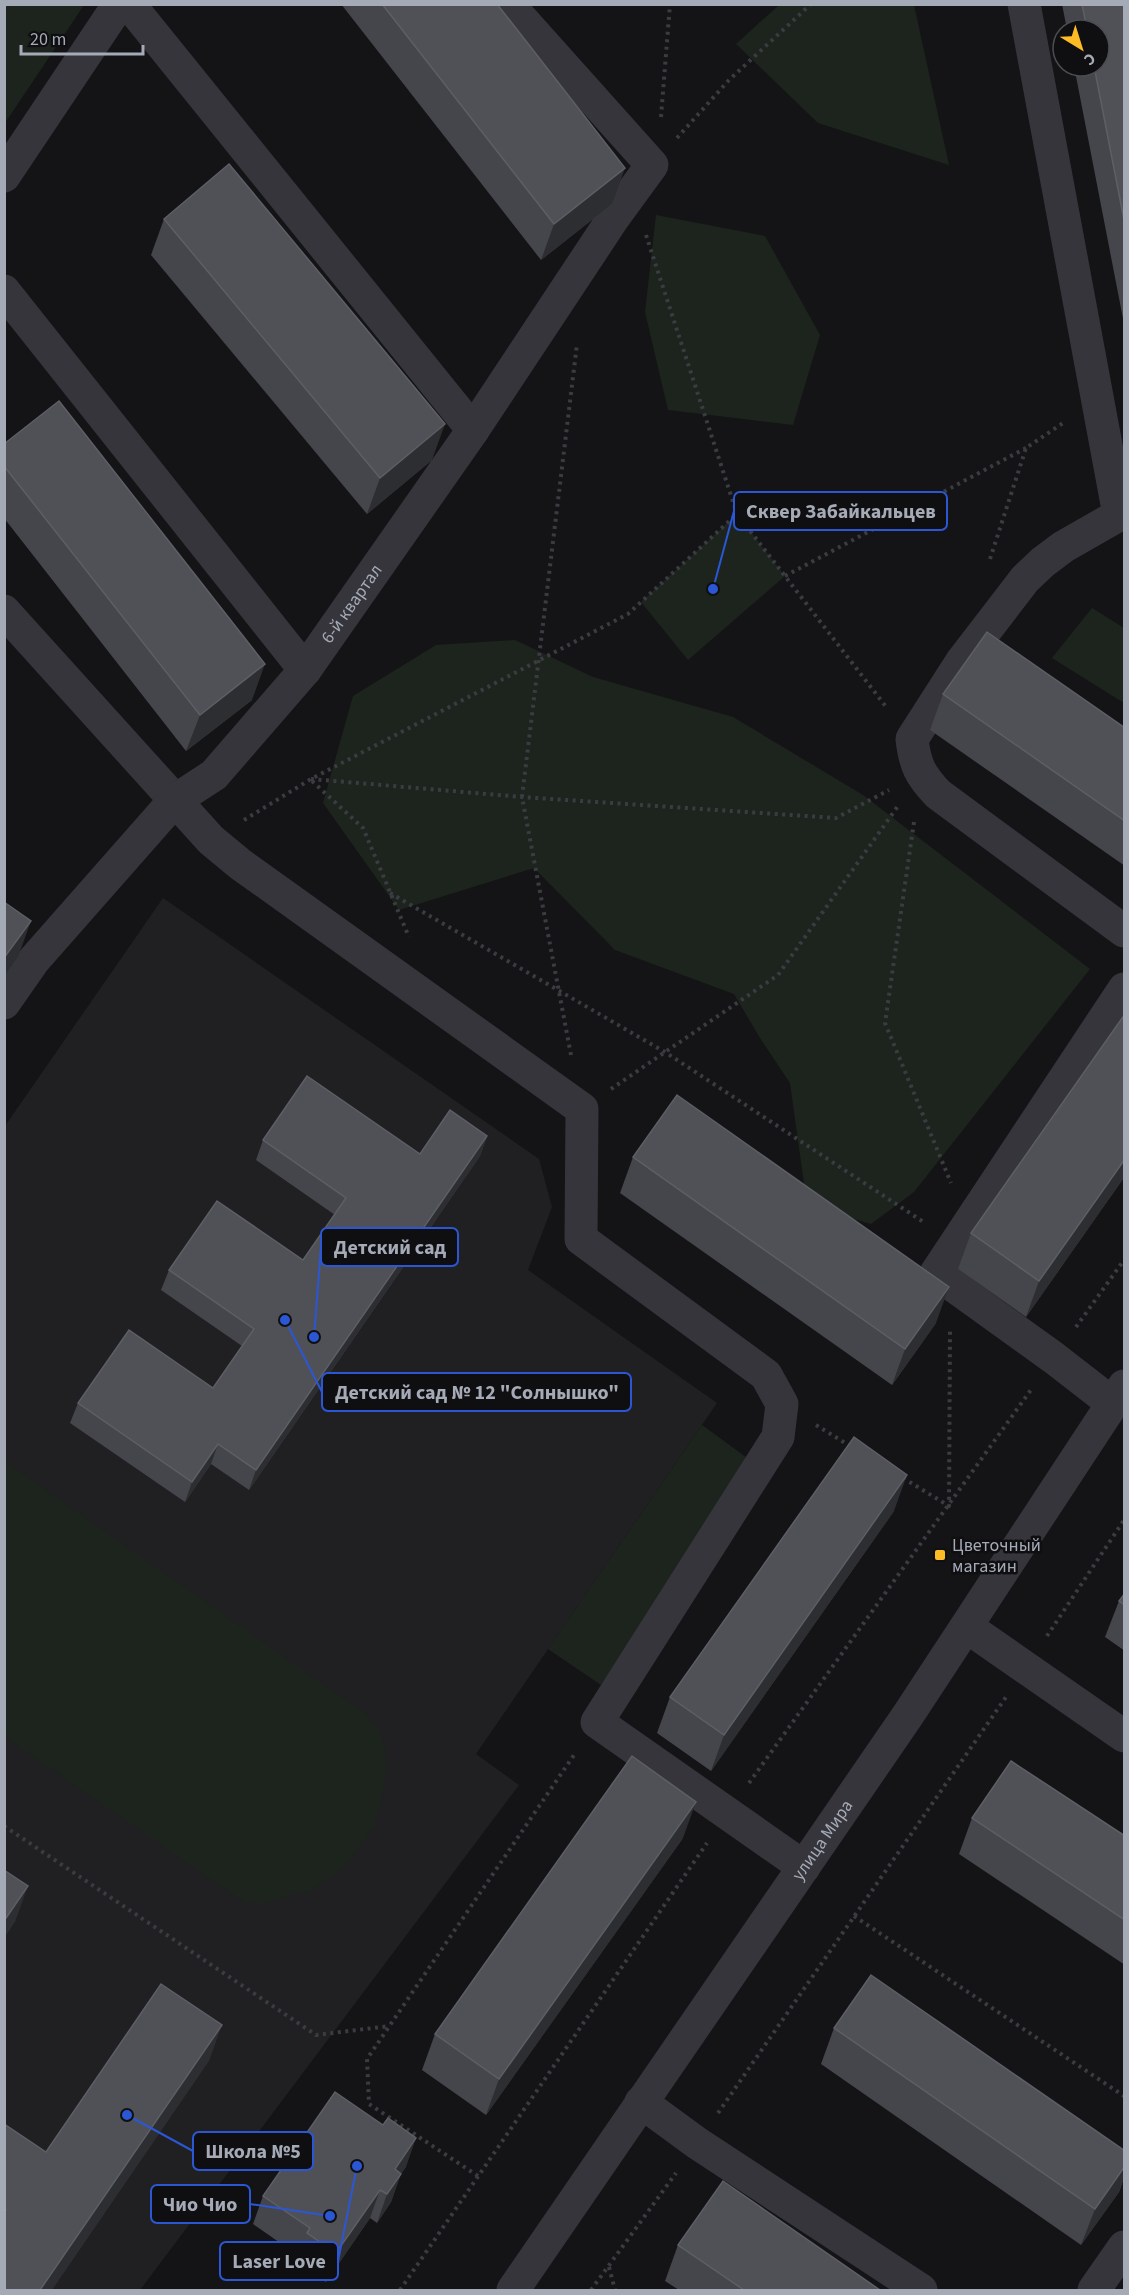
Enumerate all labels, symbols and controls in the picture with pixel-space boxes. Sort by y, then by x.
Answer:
scale bar [21,18,142,56]
north arrow [1051,18,1111,78]
text: 20 m [30,27,66,52]
text: С [1079,47,1100,71]
callout: Сквер Забайкальцев [734,492,947,530]
text: Сквер Забайкальцев [746,498,936,526]
street label: 6-й квартал [315,559,388,648]
callout: Детский сад [321,1228,458,1266]
text: Детский сад [334,1234,446,1262]
callout: Детский сад № 12 "Солнышко" [322,1373,631,1411]
text: Детский сад № 12 "Солнышко" [335,1379,619,1407]
place label: Цветочный магазин [952,1533,1041,1579]
marker: Цветочный магазин [933,1548,947,1562]
street label: улица Мира [786,1795,859,1885]
callout: Школа №5 [193,2132,313,2170]
text: Школа №5 [205,2138,301,2166]
callout: Чио Чио [151,2185,250,2223]
text: Чио Чио [163,2191,237,2219]
callout: Laser Love [220,2242,338,2280]
text: Laser Love [232,2248,326,2276]

